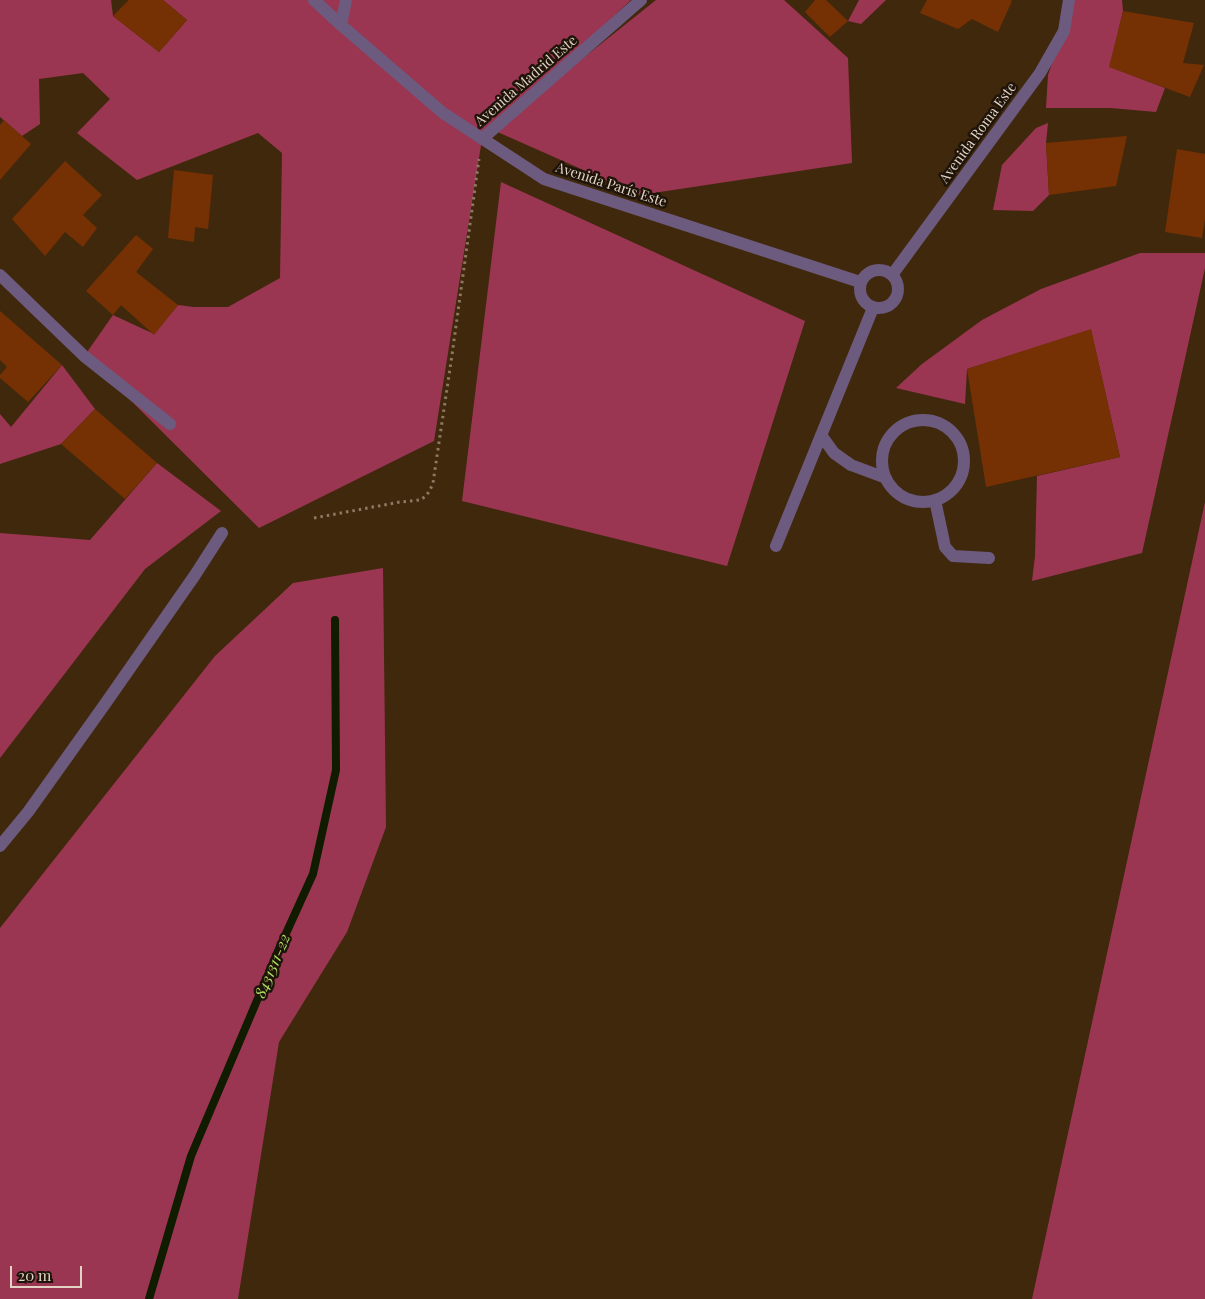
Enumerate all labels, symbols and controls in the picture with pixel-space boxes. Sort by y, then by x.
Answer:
street label: Avenida Madrid Este [472,32,580,130]
street label: Avenida Roma Este [936,79,1020,187]
street label: Avenida París Este [553,159,669,211]
water label: 8431311-22 [251,931,295,1001]
scale bar [12,1256,85,1288]
text: 20 m [18,1265,51,1285]

